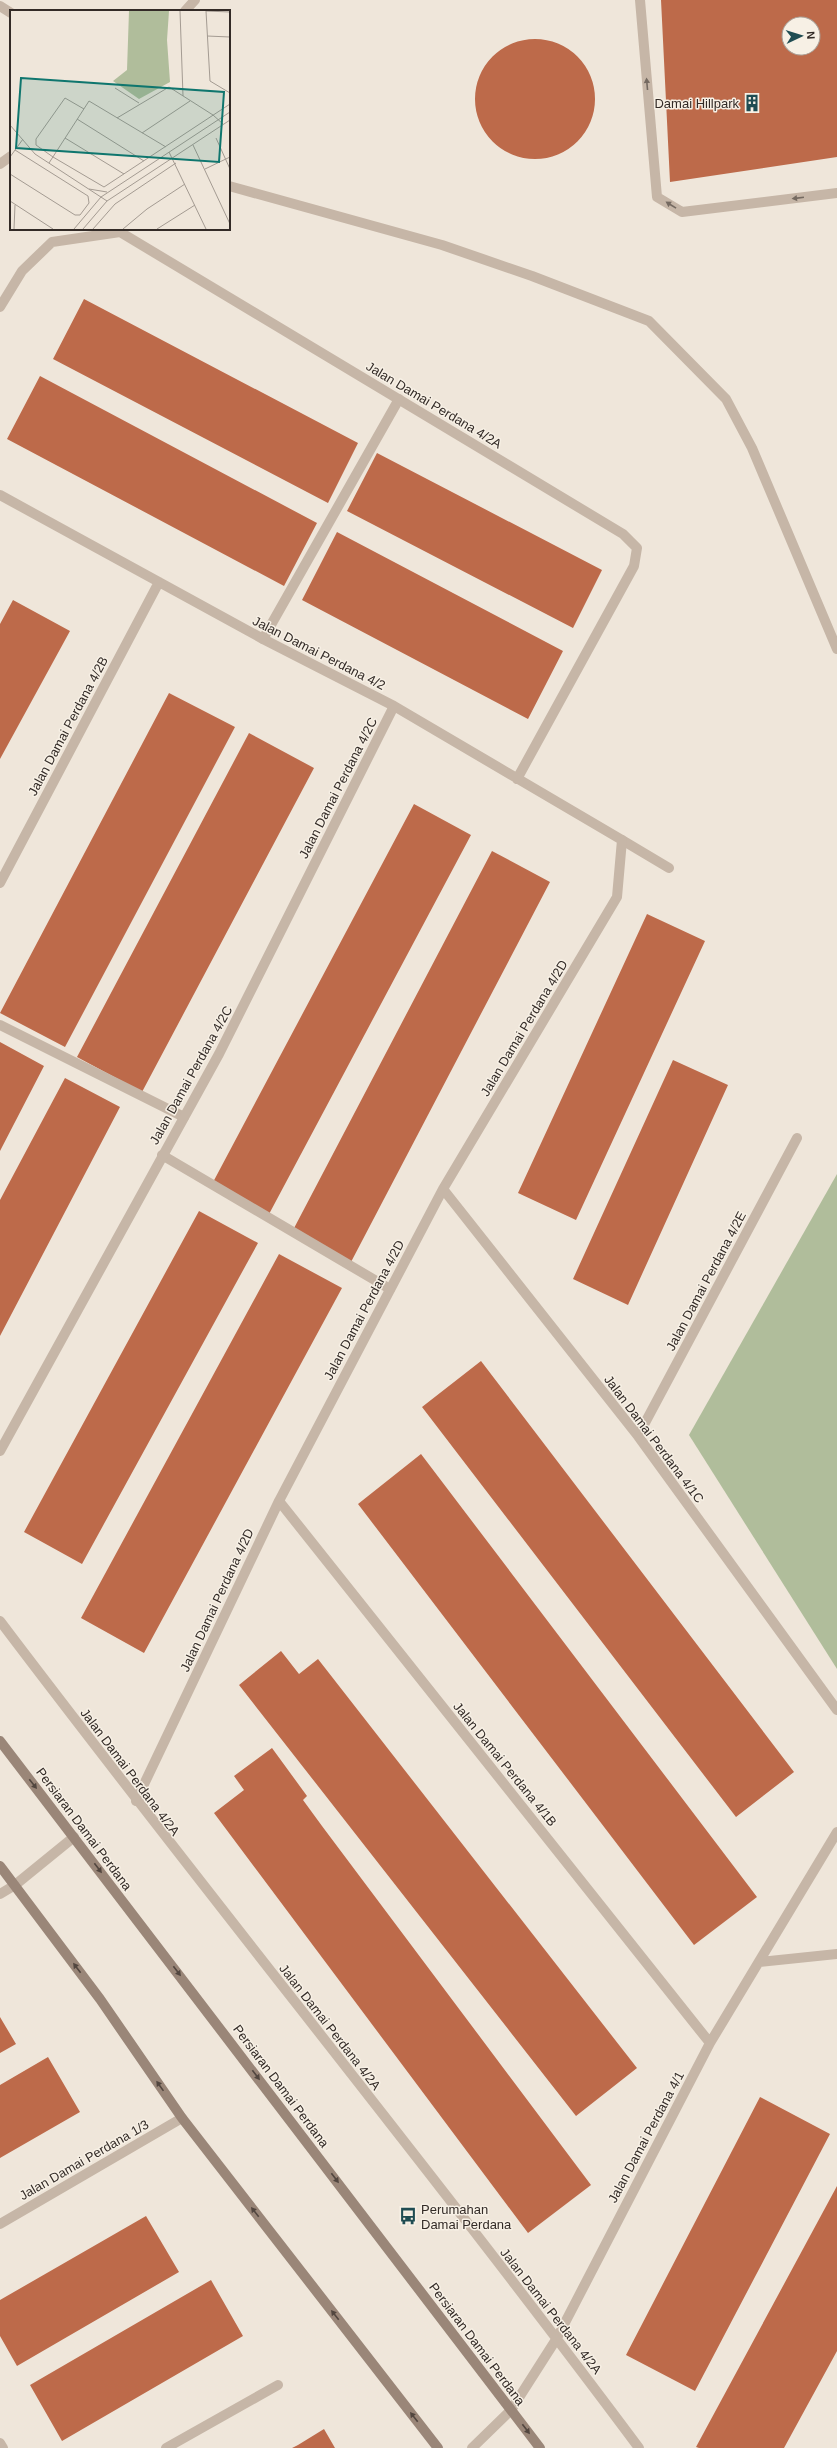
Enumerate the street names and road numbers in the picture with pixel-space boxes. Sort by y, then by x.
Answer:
street label: Jalan Damai Perdana 4/2A [364,359,505,452]
street label: Jalan Damai Perdana 4/2 [250,613,388,693]
street label: Jalan Damai Perdana 4/2B [25,654,111,798]
street label: Jalan Damai Perdana 4/2C [296,715,380,861]
street label: Jalan Damai Perdana 4/2D [477,957,571,1099]
street label: Jalan Damai Perdana 4/2C [147,1003,235,1147]
street label: Jalan Damai Perdana 4/2E [663,1209,749,1353]
street label: Jalan Damai Perdana 4/2D [321,1238,407,1382]
street label: Jalan Damai Perdana 4/1C [601,1372,707,1506]
street label: Jalan Damai Perdana 4/2D [177,1526,257,1674]
street label: Jalan Damai Perdana 4/1B [450,1699,560,1829]
street label: Jalan Damai Perdana 4/2A [77,1705,183,1839]
street label: Persiaran Damai Perdana [33,1765,135,1894]
street label: Jalan Damai Perdana 4/2A [276,1961,384,2093]
street label: Persiaran Damai Perdana [230,2022,332,2151]
street label: Jalan Damai Perdana 4/1 [605,2069,687,2205]
street label: Jalan Damai Perdana 1/3 [17,2117,151,2203]
street label: Jalan Damai Perdana 4/2A [497,2245,605,2377]
street label: Persiaran Damai Perdana [426,2280,528,2409]

